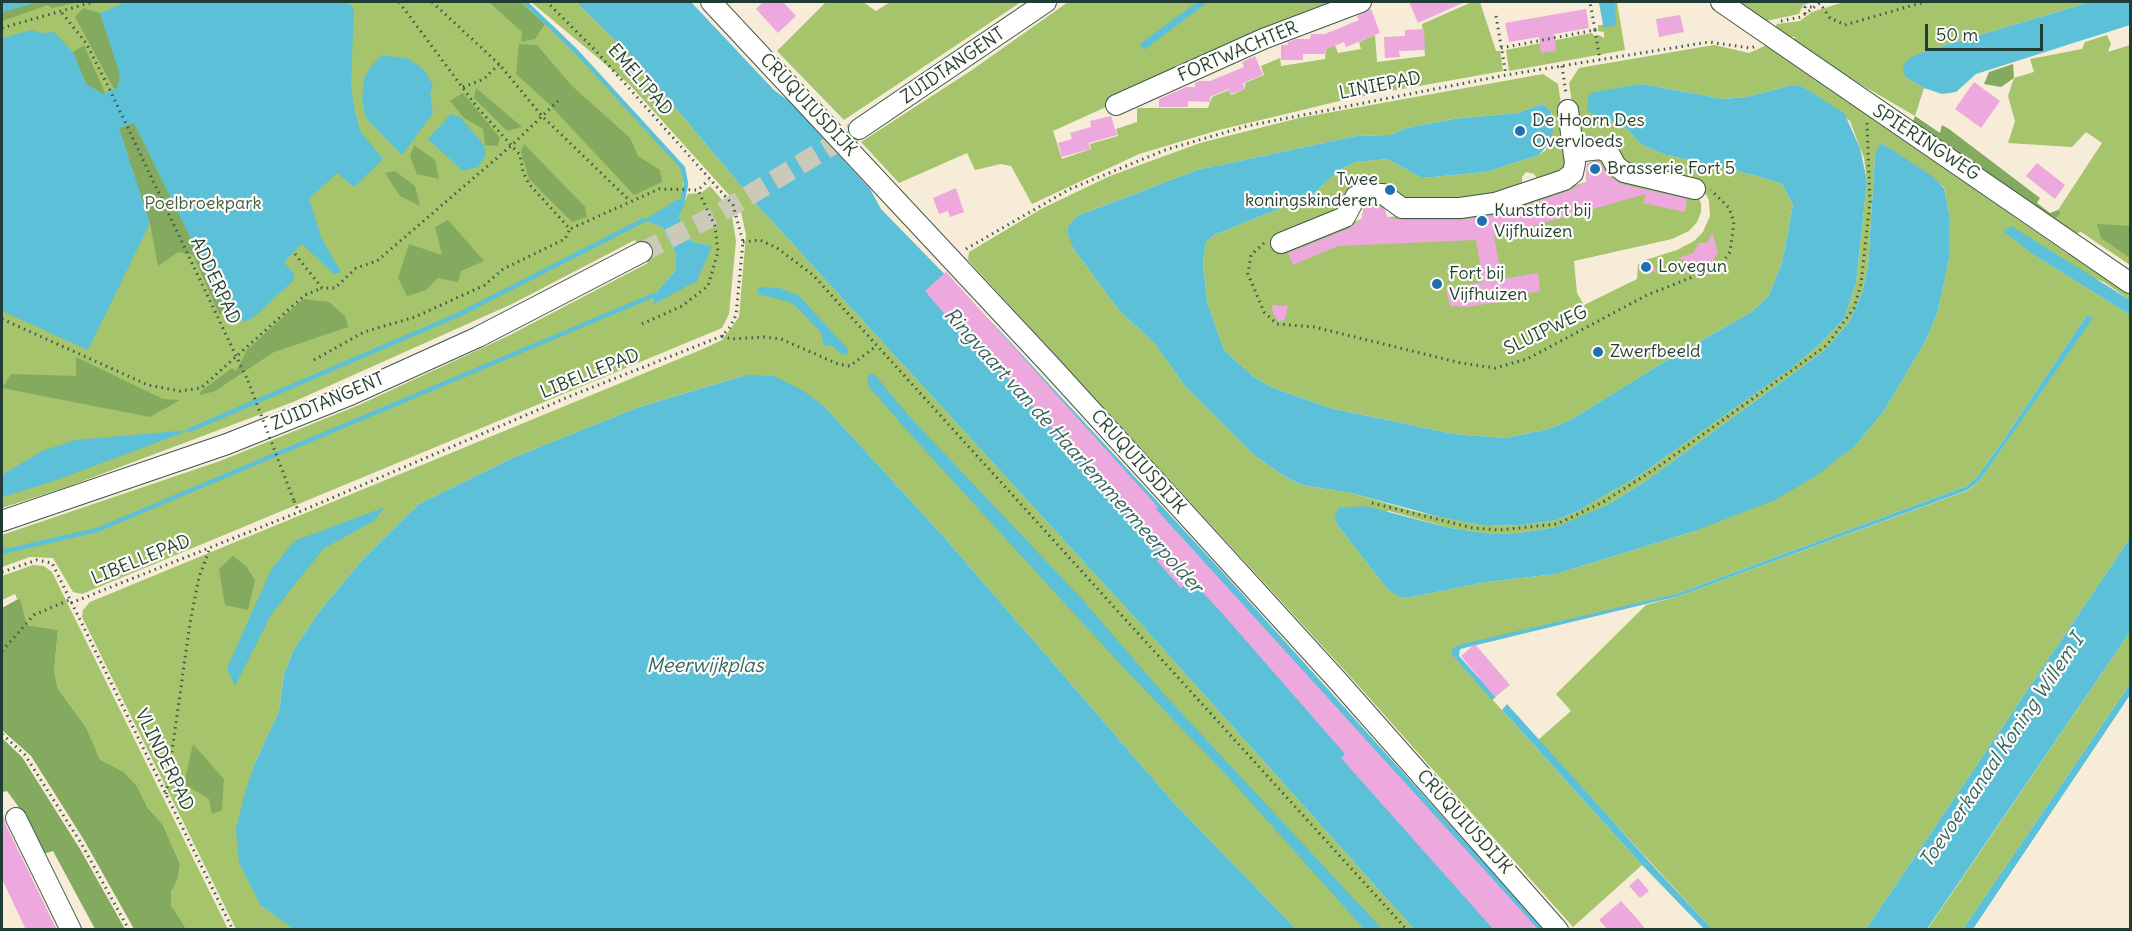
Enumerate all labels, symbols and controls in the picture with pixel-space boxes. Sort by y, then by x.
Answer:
scale bar [1928,12,2046,50]
street label: FORTWACHTER [1175,17,1301,87]
street label: ZUIDTANGENT [897,23,1009,109]
text: 50 m [1936,23,1978,46]
street label: EMELTPAD [603,40,677,120]
street label: CRUQUIUSDIJK [755,49,861,161]
street label: LINIEPAD [1337,67,1423,105]
street label: SPIERINGWEG [1868,100,1984,186]
place label: De Hoorn Des Overvloeds [1532,110,1645,152]
marker: De Hoorn Des Overvloeds [1513,124,1527,138]
place label: Brasserie Fort 5 [1607,158,1735,180]
marker: Brasserie Fort 5 [1588,162,1602,176]
place label: Twee koningskinderen [1245,169,1378,212]
marker: Twee koningskinderen [1383,183,1397,197]
park label: Poelbroekpark [144,193,262,215]
place label: Kunstfort bij Vijfhuizen [1494,200,1592,242]
marker: Kunstfort bij Vijfhuizen [1475,214,1489,228]
street label: ADDERPAD [185,234,245,328]
place label: Lovegun [1658,256,1727,278]
marker: Lovegun [1639,260,1653,274]
place label: Fort bij Vijfhuizen [1449,263,1527,306]
marker: Fort bij Vijfhuizen [1430,277,1444,291]
street label: SLUIPWEG [1501,302,1591,360]
water label: Ringvaart van de Haarlemmermeerpolder [938,303,1208,599]
place label: Zwerfbeeld [1610,341,1701,363]
street label: LIBELLEPAD [537,344,643,404]
marker: Zwerfbeeld [1591,345,1605,359]
street label: ZUIDTANGENT [268,369,388,435]
street label: CRUQUIUSDIJK [1086,406,1190,518]
street label: LIBELLEPAD [88,530,194,590]
water label: Toevoerkanaal Koning Willem I [1915,630,2089,872]
water label: Meerwijkplas [646,654,764,678]
street label: VLINDERPAD [130,706,198,814]
street label: CRUQUIUSDIJK [1412,766,1516,878]

